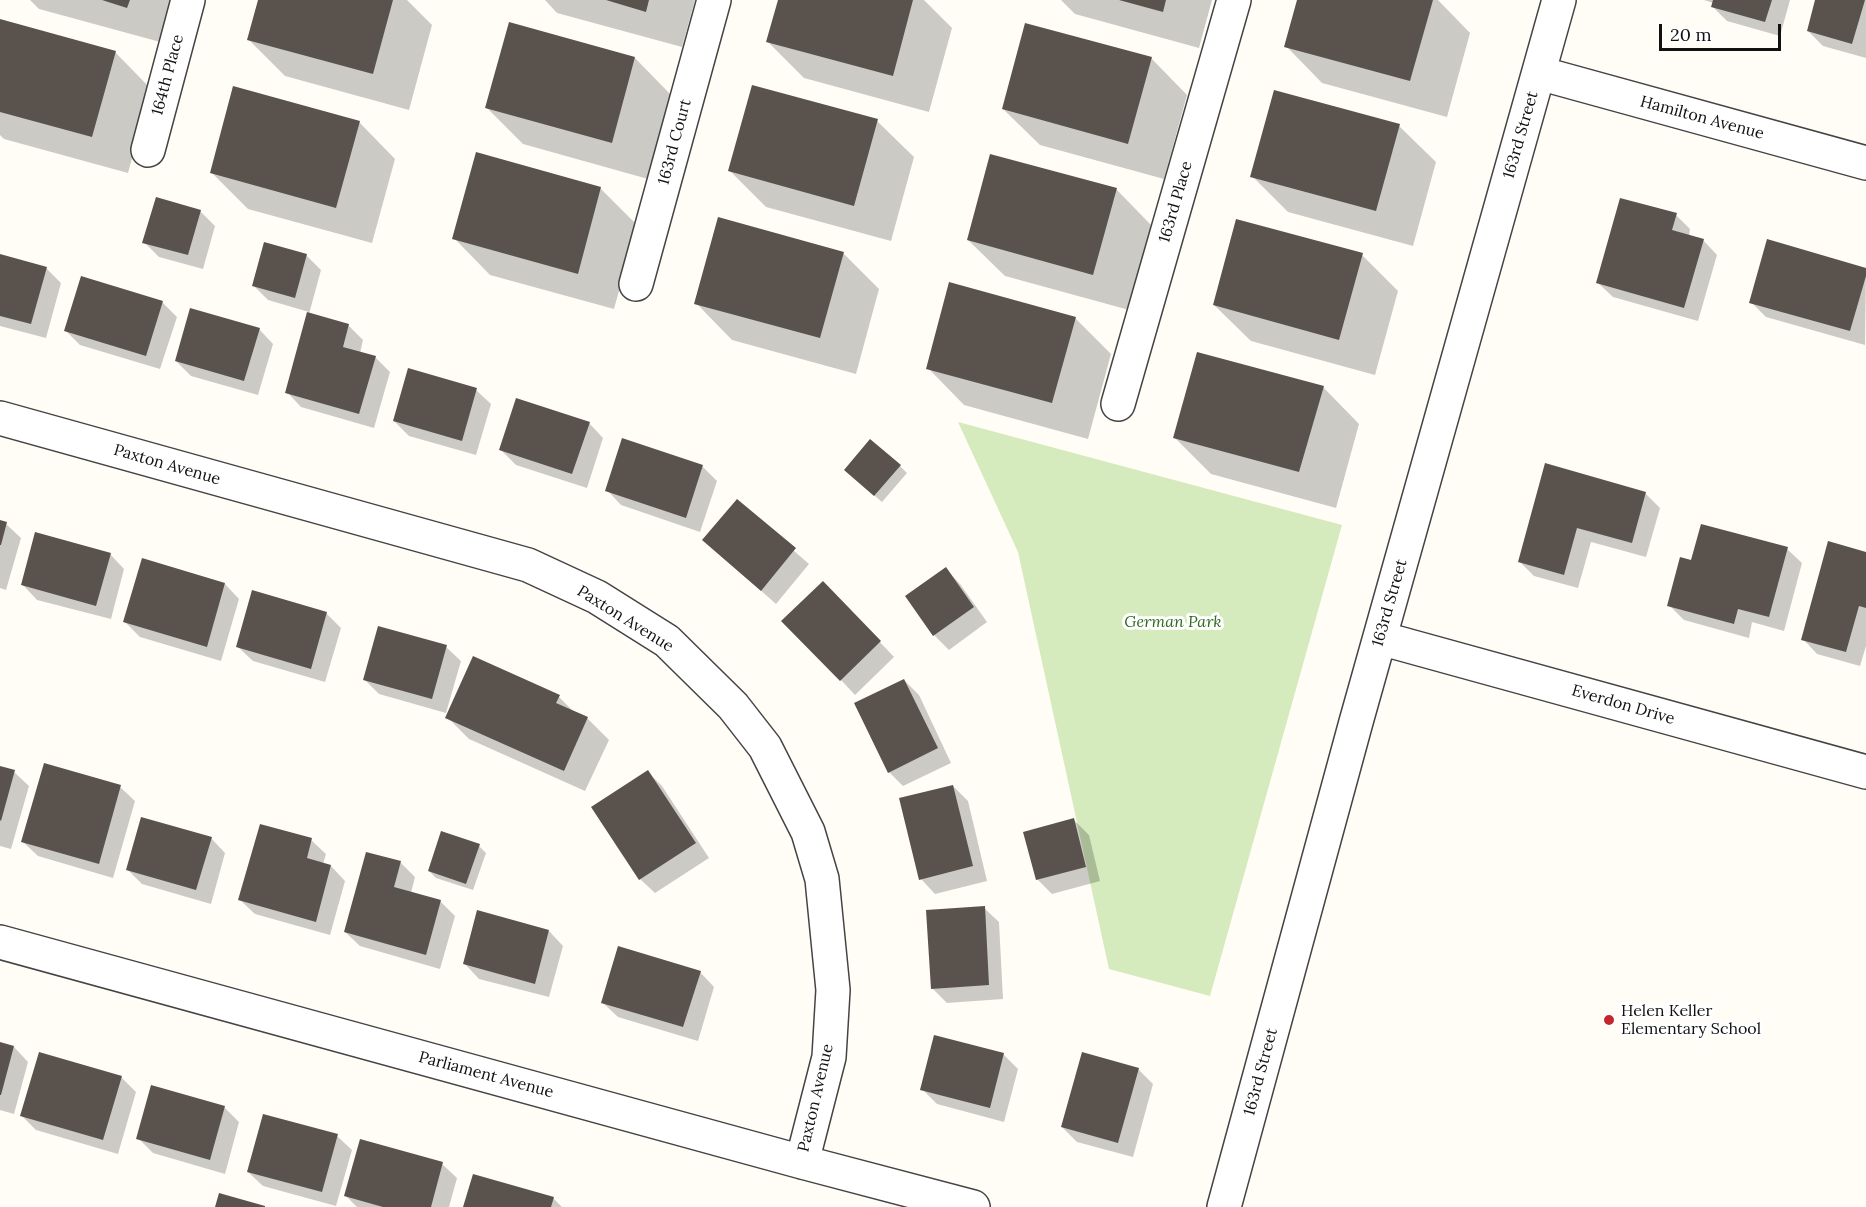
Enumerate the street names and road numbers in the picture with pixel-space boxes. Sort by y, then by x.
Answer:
street label: 164th Place [148,32,188,118]
street label: 163rd Street [1499,89,1543,181]
street label: Hamilton Avenue [1638,92,1766,144]
street label: 163rd Court [654,97,696,187]
street label: 163rd Place [1155,159,1197,245]
street label: Paxton Avenue [111,441,223,489]
street label: 163rd Street [1368,557,1412,649]
street label: Paxton Avenue [573,582,677,656]
street label: Everdon Drive [1569,681,1677,729]
street label: 163rd Street [1240,1026,1282,1118]
street label: Paxton Avenue [794,1042,838,1154]
street label: Parliament Avenue [416,1048,556,1102]

